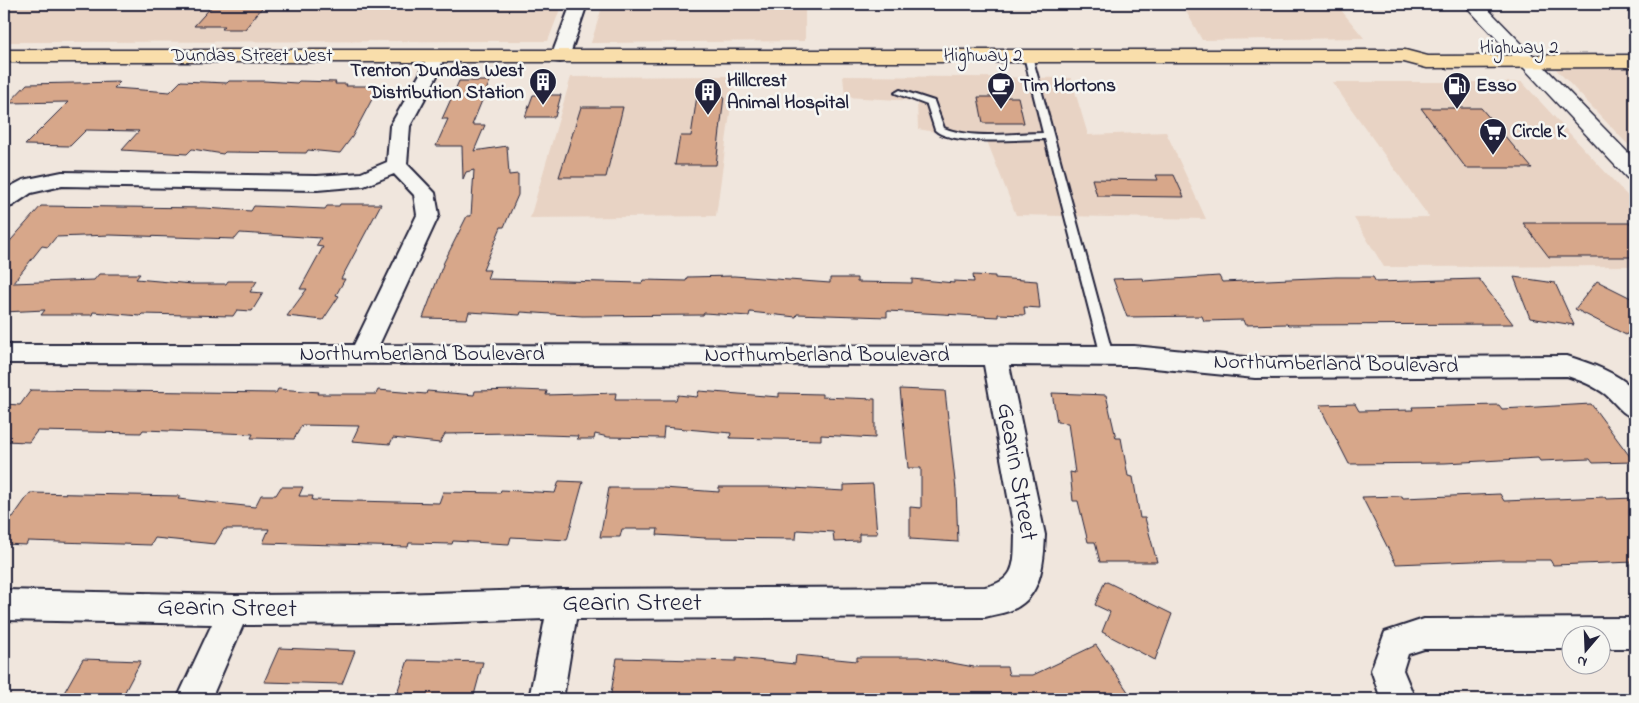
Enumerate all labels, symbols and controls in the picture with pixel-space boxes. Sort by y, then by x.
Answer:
street label: Highway 2 [1480,35,1558,64]
street label: Dundas Street West [170,43,333,70]
street label: Highway 2 [944,43,1022,72]
place label: Trenton Dundas West Distribution Station [350,58,525,107]
building icon: Trenton Dundas West Distribution Station [528,67,558,106]
place label: Hillcrest Animal Hospital [727,68,849,117]
cafe icon: Tim Hortons [986,71,1016,110]
fuel station icon: Esso [1442,71,1472,110]
place label: Tim Hortons [1020,73,1116,100]
place label: Esso [1476,73,1517,100]
building icon: Hillcrest Animal Hospital [693,77,723,116]
supermarket icon: Circle K [1478,117,1508,156]
place label: Circle K [1512,119,1567,146]
street label: Northumberland Boulevard [300,339,545,371]
street label: Northumberland Boulevard [705,340,950,372]
street label: Northumberland Boulevard [1213,347,1459,383]
street label: Gearin Street [985,400,1047,544]
street label: Gearin Street [562,585,702,623]
street label: Gearin Street [157,589,297,629]
north arrow [1562,626,1612,676]
text: N [1574,649,1590,672]

